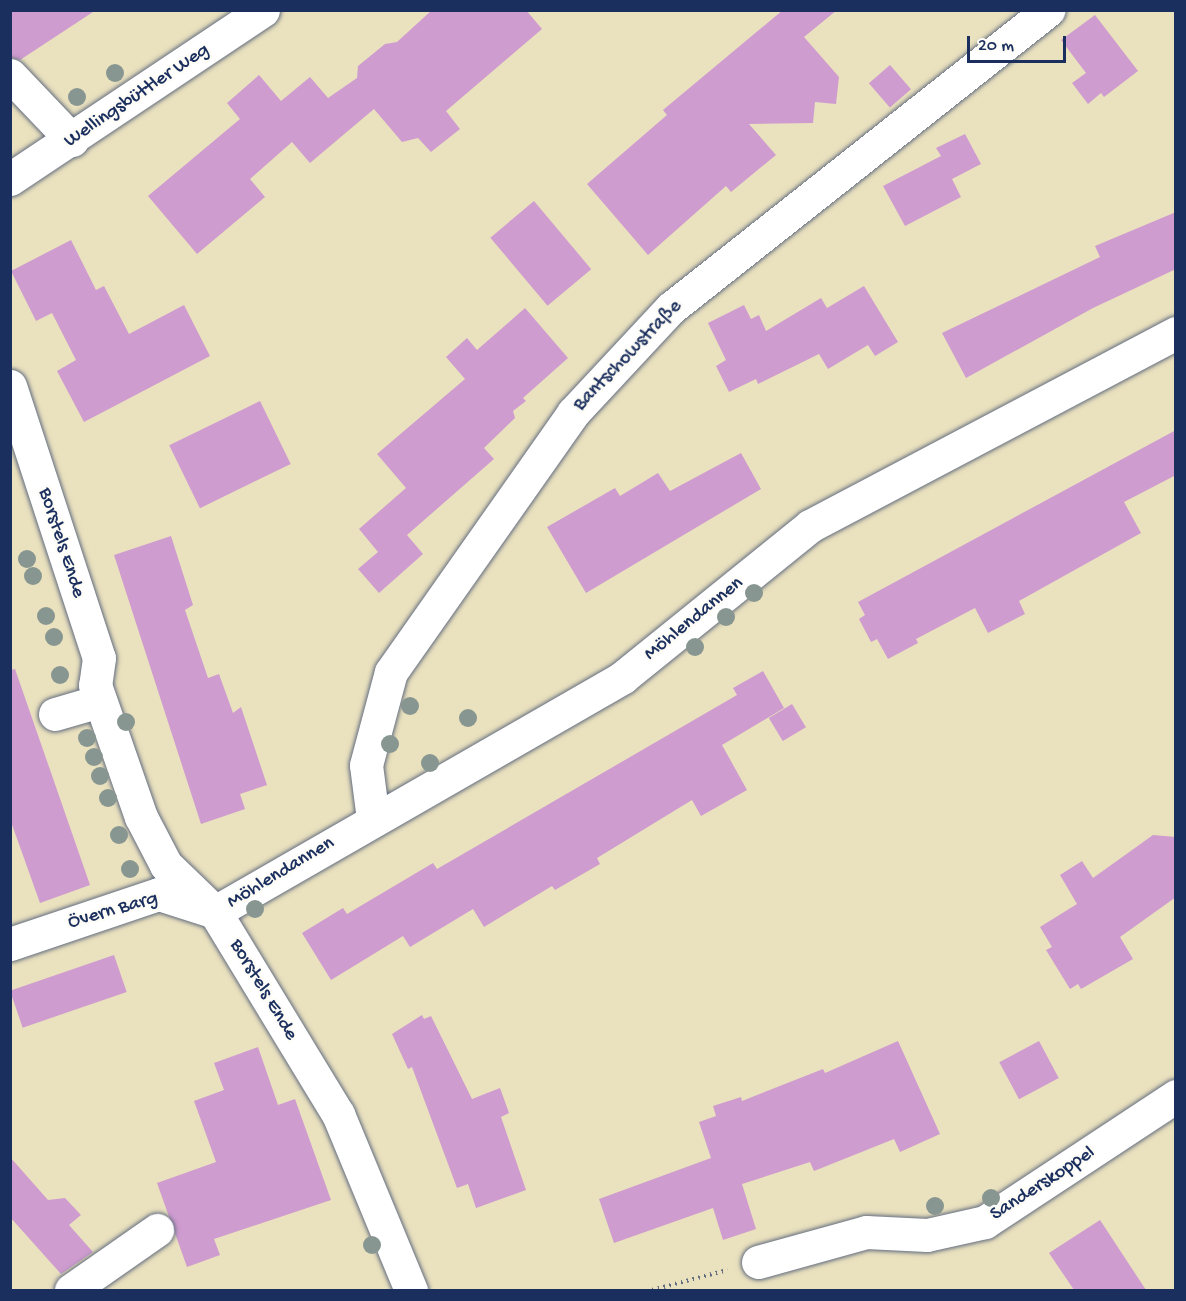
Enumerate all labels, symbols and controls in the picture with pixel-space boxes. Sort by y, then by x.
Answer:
scale bar [970,24,1069,62]
text: 20 m [978,36,1014,57]
street label: Wellingsbüttler Weg [60,38,214,154]
street label: Bantschowstraße [569,295,687,417]
street label: Borstels Ende [32,485,90,601]
street label: Möhlendannen [639,572,749,666]
street label: Möhlendannen [223,832,339,914]
street label: Övern Barg [65,887,161,935]
street label: Borstels Ende [223,935,303,1045]
street label: Sanderskoppel [986,1141,1100,1227]

